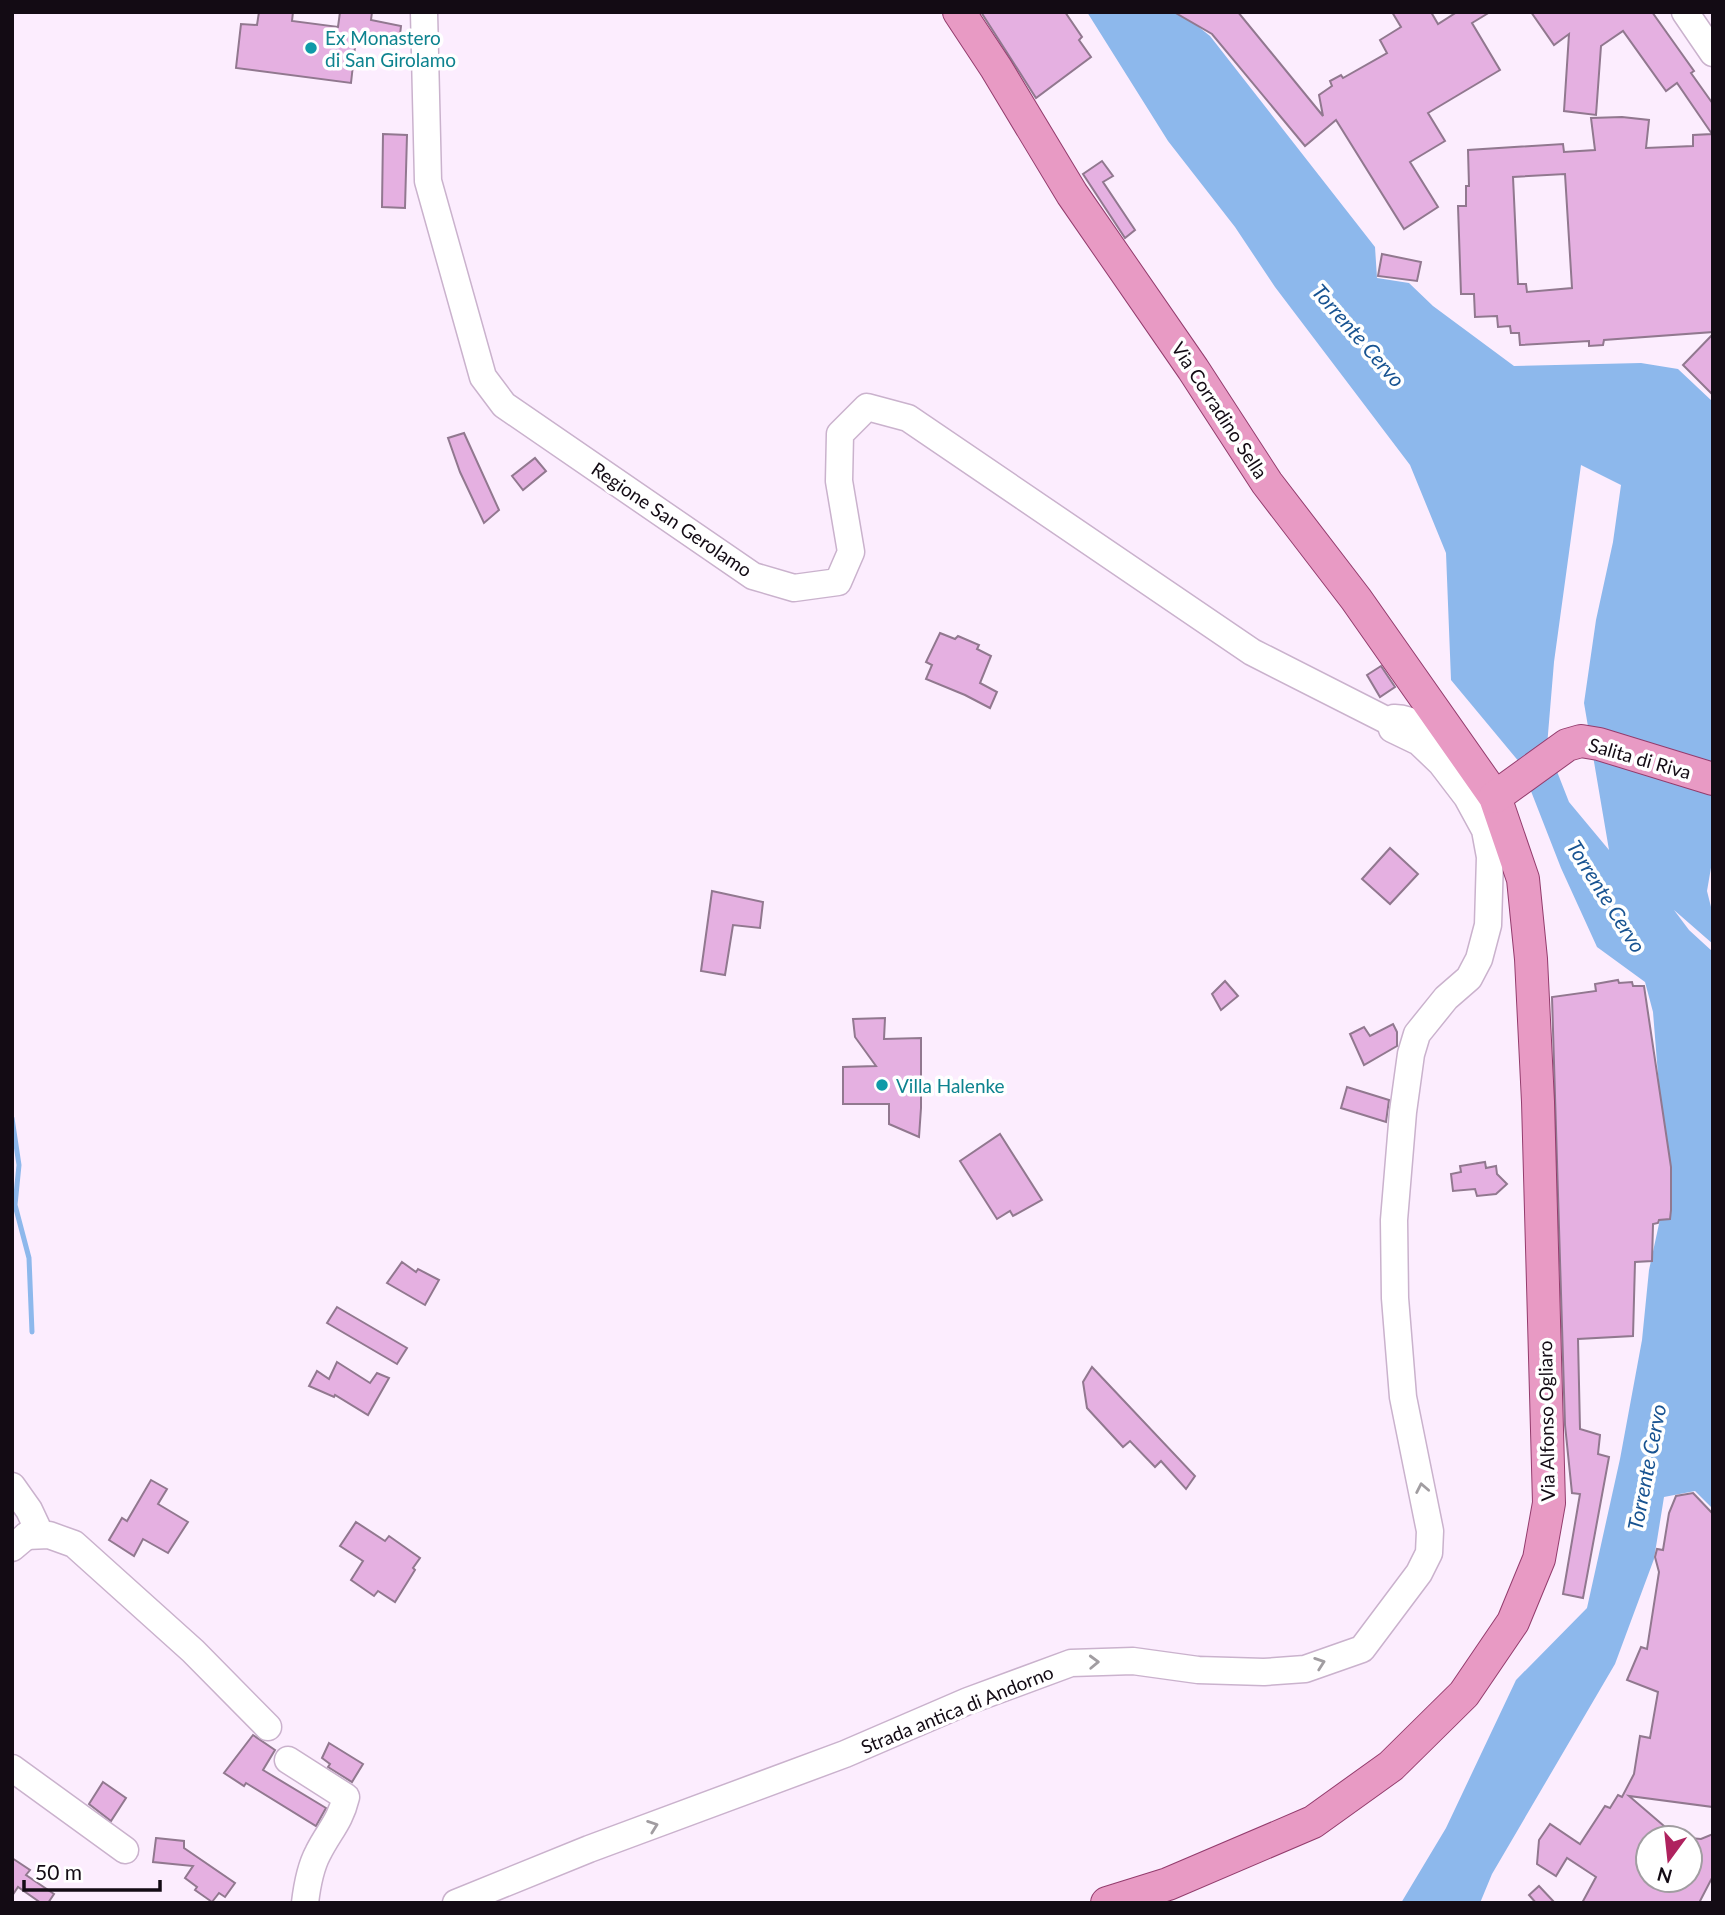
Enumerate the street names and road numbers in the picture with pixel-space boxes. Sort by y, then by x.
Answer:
street label: Via Corradino Sella [1167,337,1273,483]
street label: Regione San Gerolamo [587,457,757,581]
street label: Salita di Riva [1586,732,1694,784]
street label: Via Alfonso Ogliaro [1533,1340,1559,1502]
street label: Strada antica di Andorno [857,1660,1057,1758]

